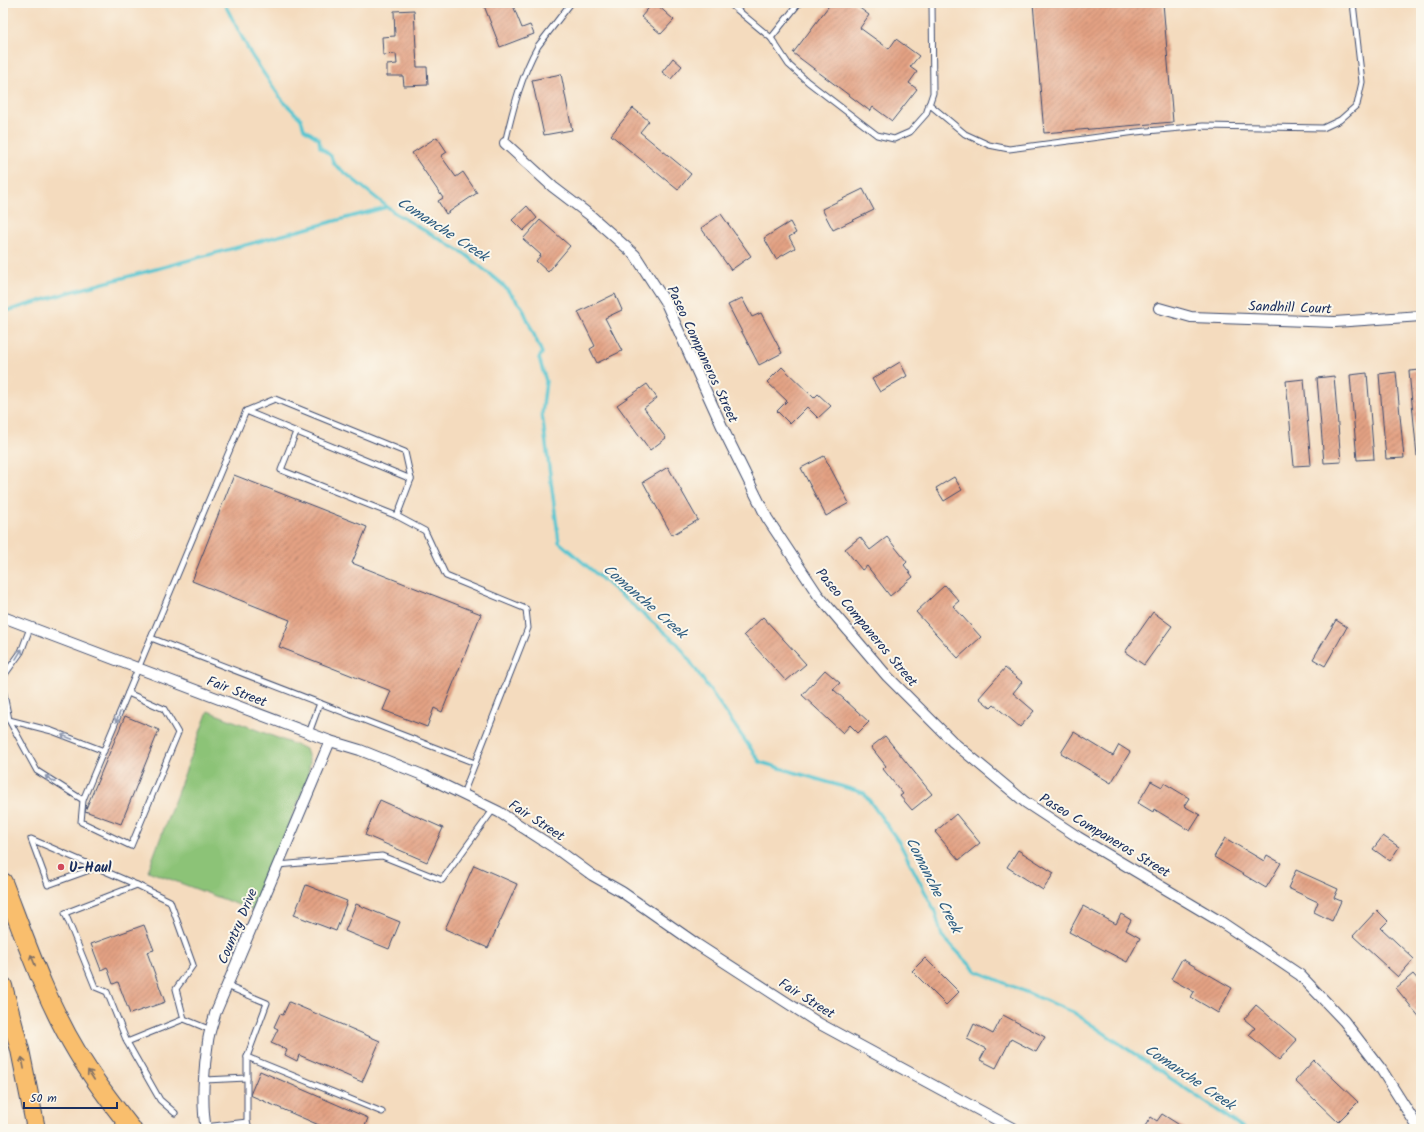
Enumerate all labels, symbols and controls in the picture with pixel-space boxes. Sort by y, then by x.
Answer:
water label: Comanche Creek [392,191,495,269]
street label: Paseo Companeros Street [661,282,744,427]
street label: Sandhill Court [1248,296,1333,320]
water label: Comanche Creek [597,558,693,646]
street label: Paseo Companeros Street [810,563,923,692]
one-way arrow [15,648,24,659]
street label: Fair Street [203,670,271,714]
one-way arrow [114,710,121,722]
one-way arrow [62,732,74,740]
one-way arrow [44,775,55,783]
street label: Paseo Companeros Street [1035,788,1175,884]
street label: Fair Street [504,794,569,848]
water label: Comanche Creek [899,833,968,939]
place label: U-Haul [69,857,112,879]
marker: U-Haul [56,862,66,872]
street label: Country Drive [212,884,264,968]
one-way arrow [29,954,37,966]
street label: Fair Street [774,973,839,1025]
water label: Comanche Creek [1139,1039,1241,1118]
one-way arrow [19,1057,27,1070]
one-way arrow [87,1070,96,1081]
scale bar [24,1084,117,1110]
text: 50 m [30,1089,57,1108]

